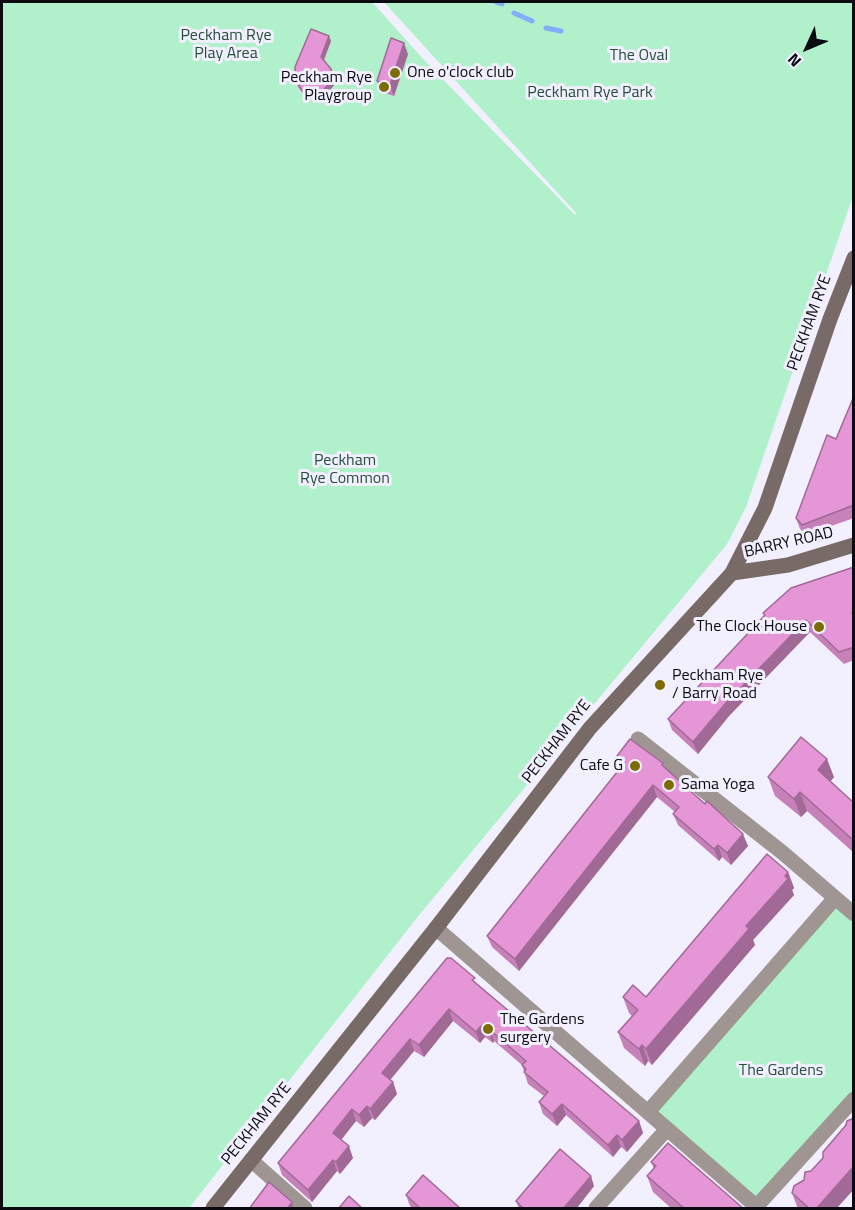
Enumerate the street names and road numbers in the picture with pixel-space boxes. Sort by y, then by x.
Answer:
street label: PECKHAM RYE [784,273,836,373]
street label: BARRY ROAD [743,523,835,563]
street label: PECKHAM RYE [519,697,595,787]
street label: PECKHAM RYE [218,1079,296,1169]

